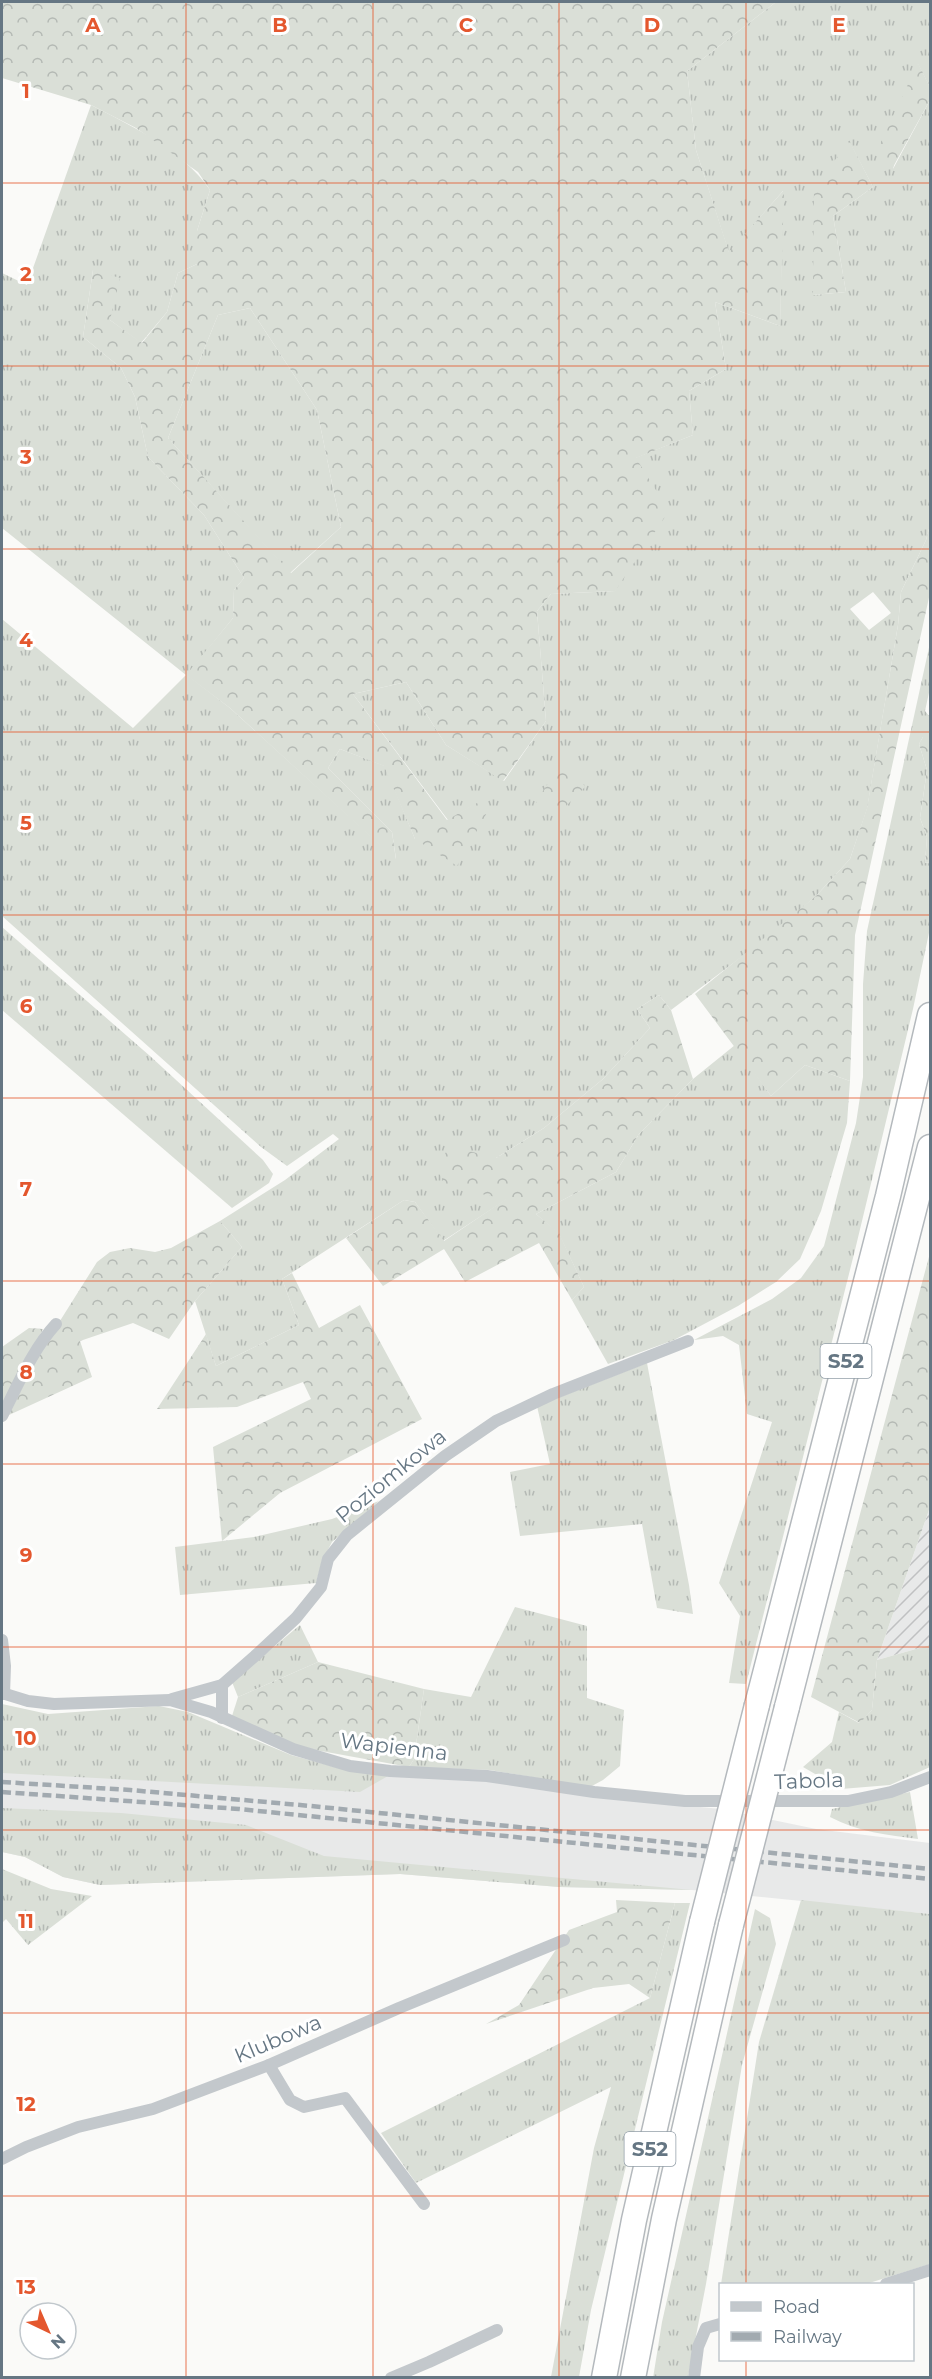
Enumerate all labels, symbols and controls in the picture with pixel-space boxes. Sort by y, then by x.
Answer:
text: A [84,13,101,37]
text: B [272,13,288,37]
text: C [459,13,474,37]
text: D [644,13,660,37]
text: E [832,13,846,37]
text: 1 [22,79,30,103]
text: 2 [20,262,32,286]
text: 3 [19,445,32,469]
text: 4 [19,628,33,652]
text: 5 [20,811,32,835]
text: 6 [20,994,33,1018]
text: 7 [20,1177,32,1201]
road number: S52 [820,1344,872,1378]
text: 8 [19,1360,33,1384]
street label: Poziomkowa [330,1423,451,1528]
text: 9 [20,1543,32,1567]
text: 10 [15,1726,37,1750]
street label: Wapienna [339,1728,449,1765]
street label: Tabola [774,1767,844,1794]
text: 11 [18,1909,34,1933]
street label: Klubowa [230,2009,325,2068]
text: 12 [16,2092,36,2116]
road number: S52 [624,2132,676,2166]
text: 13 [16,2275,36,2299]
legend [719,2283,914,2361]
text: Road [773,2296,820,2318]
north arrow [18,2301,78,2361]
text: Railway [773,2326,842,2348]
text: N [47,2330,69,2353]

